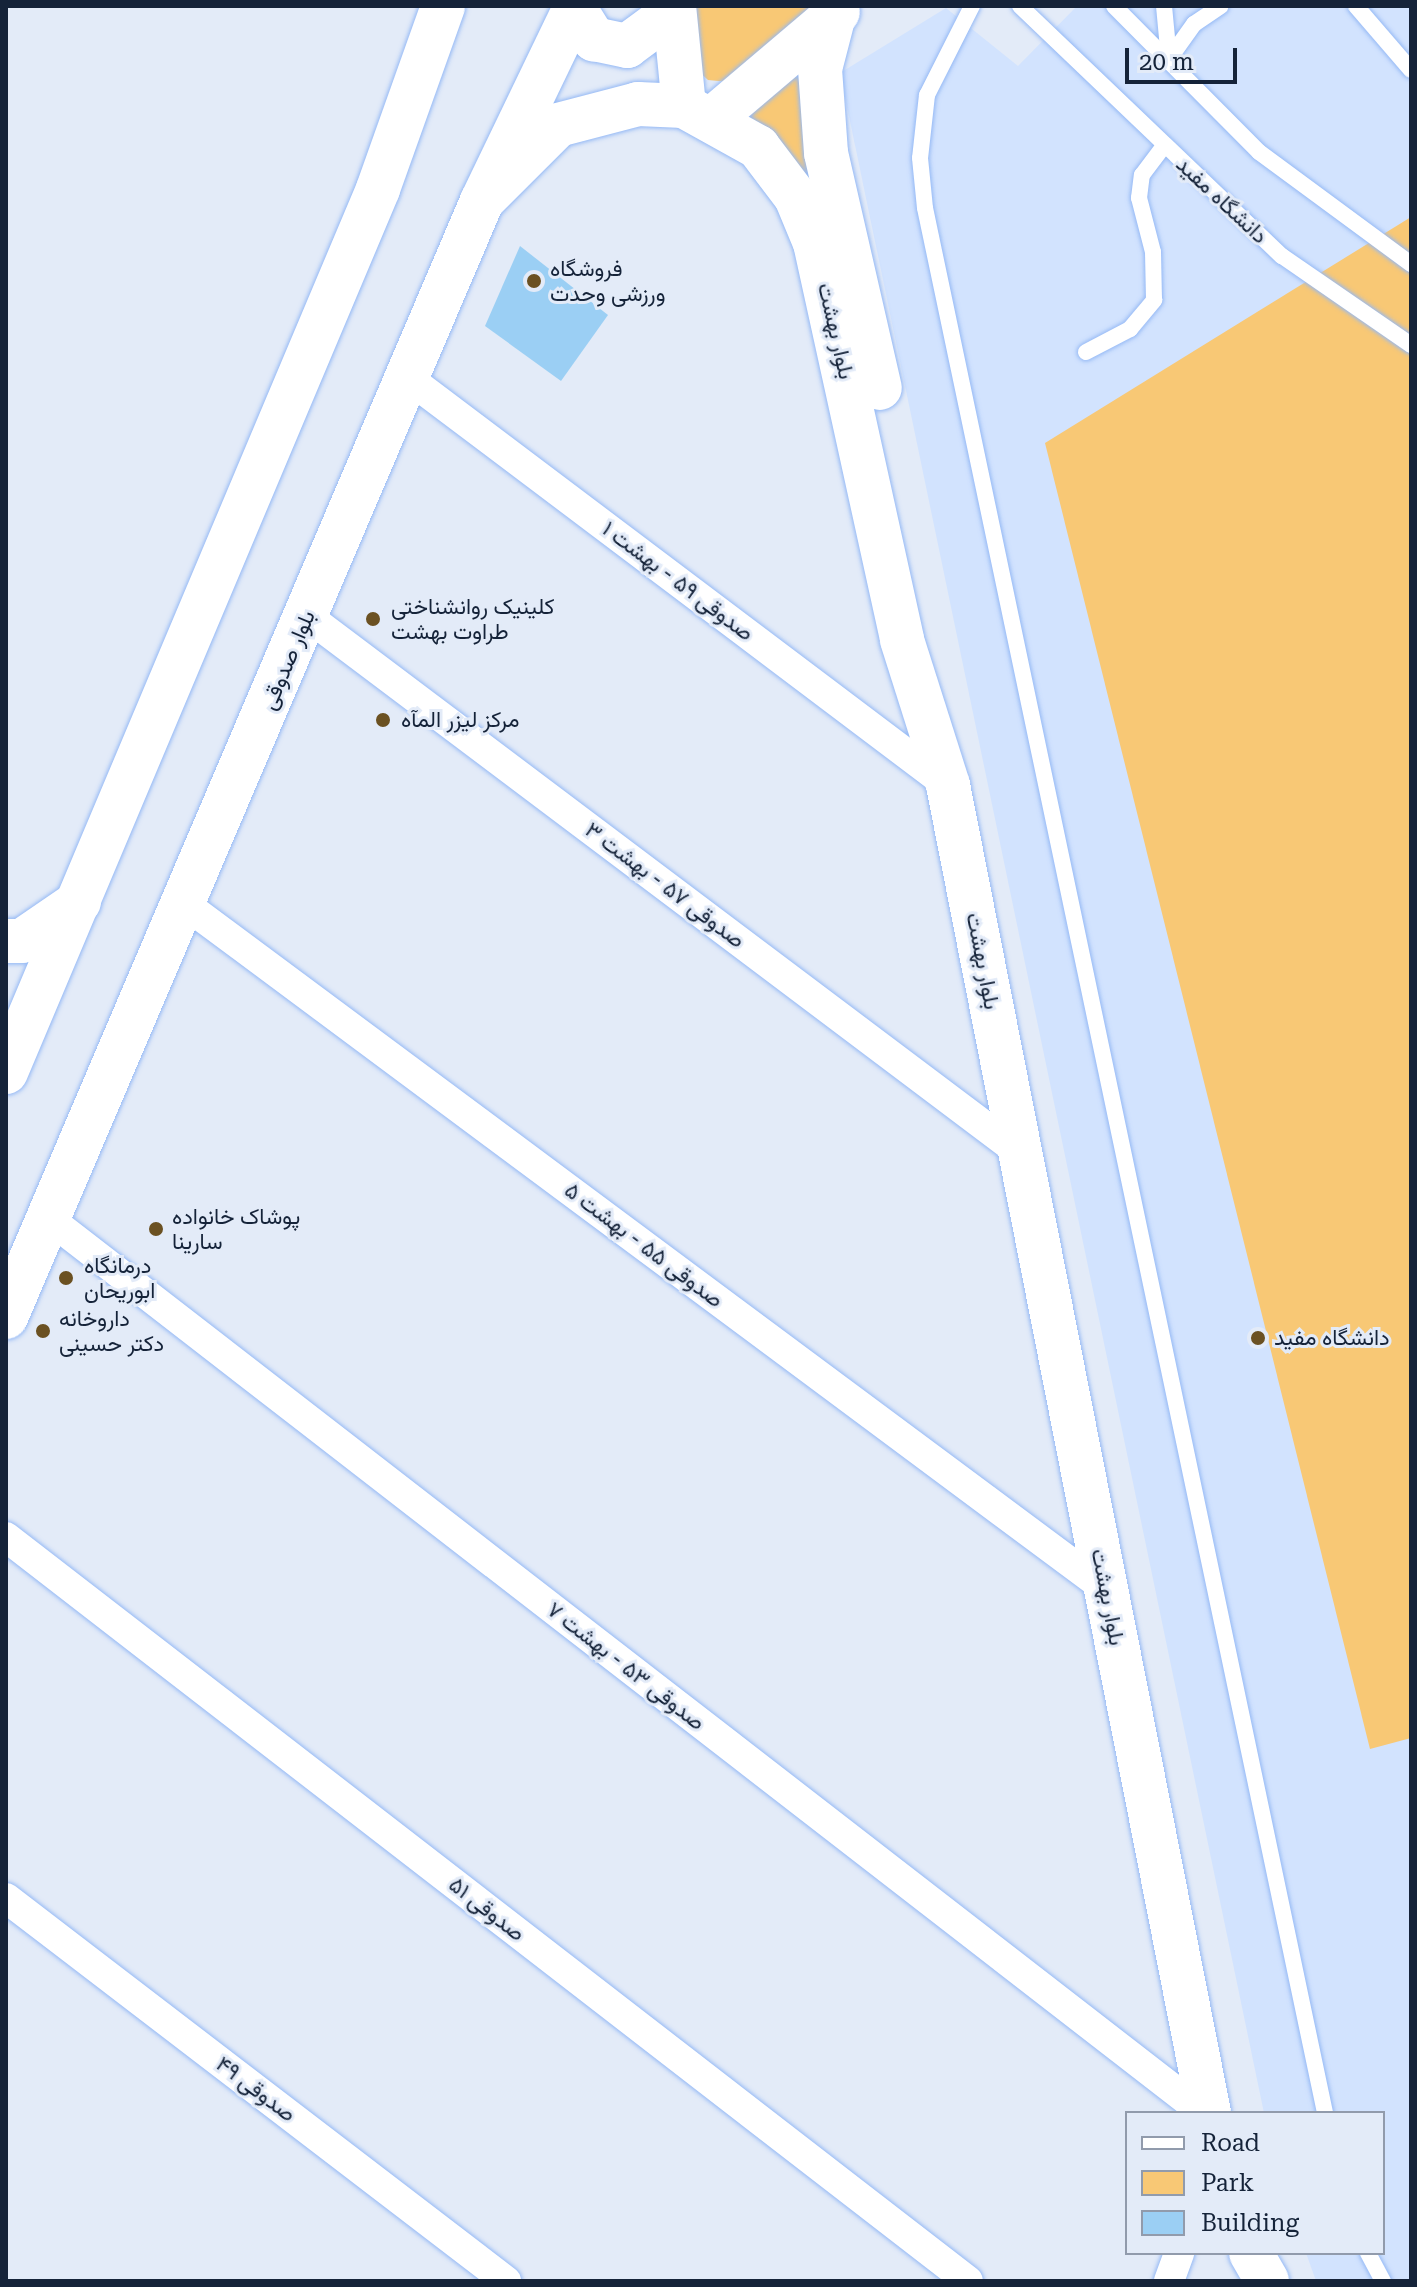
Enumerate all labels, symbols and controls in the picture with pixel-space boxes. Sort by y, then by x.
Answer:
scale bar [1129,32,1241,82]
text: 20 m [1139,48,1194,76]
street label: دانشگاه مفید [1171,151,1273,249]
place label: فروشگاه ورزشی وحدت [550,255,665,306]
marker: فروشگاه ورزشی وحدت [525,272,543,290]
street label: بلوار بهشت [812,280,860,382]
street label: صدوقی ۵۹ - بهشت ۱ [597,516,759,646]
place label: کلینیک روانشناختی طراوت بهشت [391,593,554,644]
street label: بلوار صدوقی [255,606,321,714]
marker: کلینیک روانشناختی طراوت بهشت [362,608,384,630]
place label: مرکز لیزر المآه [401,707,519,733]
marker: مرکز لیزر المآه [372,709,394,731]
street label: صدوقی ۵۷ - بهشت ۳ [580,816,750,954]
street label: بلوار بهشت [961,910,1005,1012]
street label: صدوقی ۵۵ - بهشت ۵ [560,1177,728,1313]
place label: پوشاک خانواده سارینا [172,1203,300,1254]
marker: پوشاک خانواده سارینا [147,1220,165,1238]
place label: درمانگاه ابوریحان [84,1252,155,1304]
marker: درمانگاه ابوریحان [55,1267,77,1289]
place label: داروخانه دکتر حسینی [59,1305,164,1356]
marker: داروخانه دکتر حسینی [34,1322,52,1340]
place label: دانشگاه مفید [1274,1325,1390,1351]
marker: دانشگاه مفید [1249,1329,1267,1347]
street label: بلوار بهشت [1086,1546,1130,1648]
street label: صدوقی ۵۳ - بهشت ۷ [542,1596,710,1736]
street label: صدوقی ۵۱ [444,1871,530,1947]
street label: صدوقی ۴۹ [211,2050,301,2128]
legend [1125,2111,1385,2255]
text: Road [1201,2129,1260,2157]
text: Park [1201,2169,1254,2197]
text: Building [1201,2209,1299,2237]

